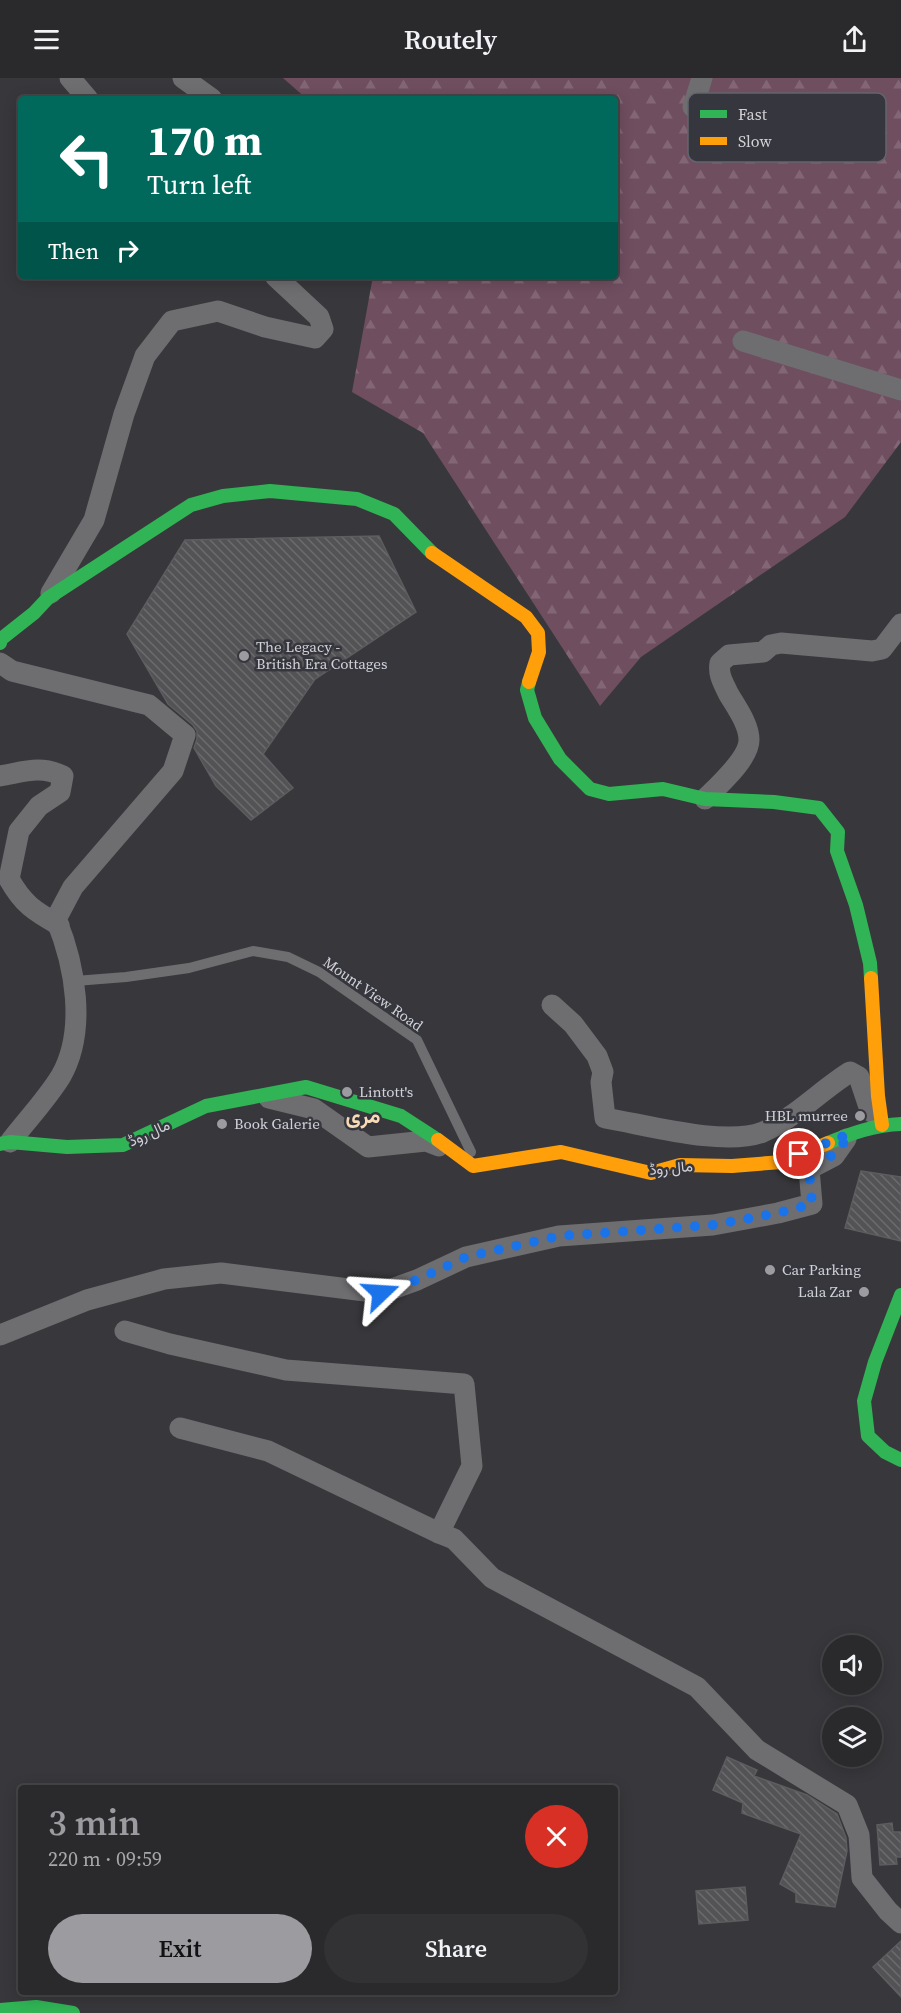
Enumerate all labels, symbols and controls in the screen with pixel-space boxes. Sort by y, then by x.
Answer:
text: Routely [404,21,497,58]
icon: menu [30,23,63,56]
icon: share [838,23,871,56]
legend [688,93,886,162]
text: Fast [738,103,768,125]
text: 170 m [147,111,262,169]
icon: left [48,120,126,198]
text: Slow [738,130,773,152]
text: Turn left [147,166,251,203]
icon: right [111,234,144,267]
text: Then [48,236,99,266]
place label: The Legacy - British Era Cottages [256,636,388,674]
marker: The Legacy - British Era Cottages [237,649,251,663]
street label: Mount View Road [319,951,428,1036]
place label: Lintott's [359,1081,413,1102]
marker: Lintott's [340,1085,354,1099]
district label: مری [346,1101,380,1130]
place label: HBL murree [765,1105,848,1126]
marker: HBL murree [853,1109,867,1123]
place label: Book Galerie [234,1113,320,1134]
street label: مال روڈ [125,1114,173,1151]
marker: Book Galerie [215,1117,229,1131]
pin [773,1128,824,1179]
icon: arrive [782,1137,815,1170]
street label: مال روڈ [648,1155,694,1180]
place label: Car Parking [782,1259,861,1280]
position arrow [349,1261,413,1325]
marker: Car Parking [763,1263,777,1277]
place label: Lala Zar [798,1281,853,1302]
marker: Lala Zar [857,1285,871,1299]
map controls [822,1635,882,1767]
button: sound [822,1635,882,1695]
button: layers [822,1707,882,1767]
text: 3 min [48,1798,140,1847]
button: close [525,1805,588,1868]
text: 220 m · 09:59 [48,1845,162,1873]
button: Exit [48,1914,312,1983]
button: Share [324,1914,588,1983]

